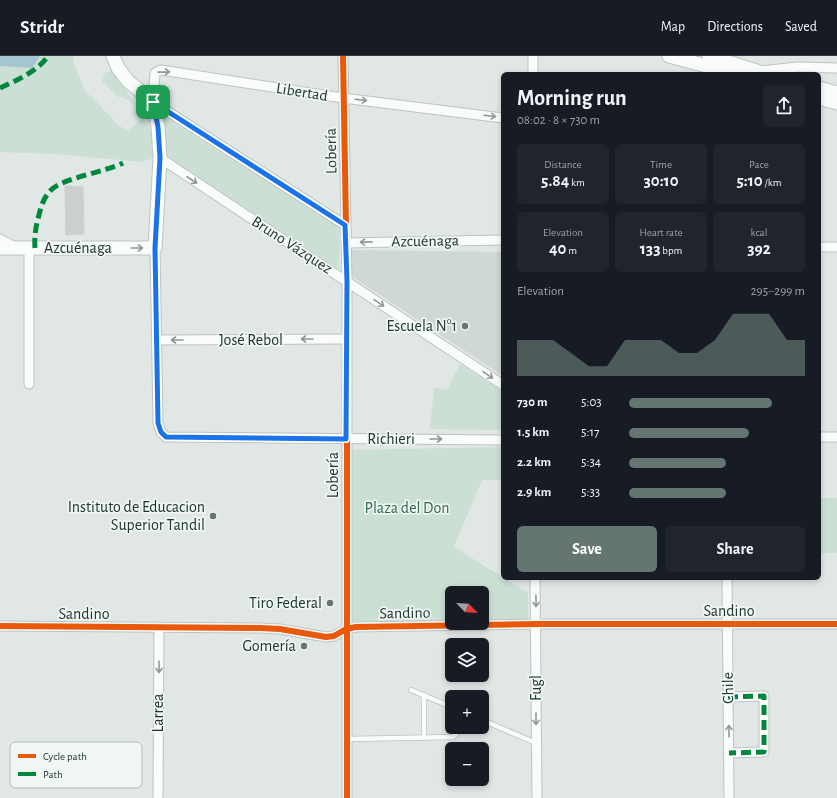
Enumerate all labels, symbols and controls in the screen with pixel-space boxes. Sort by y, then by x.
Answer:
text: Stridr [20,18,64,37]
text: Map [661,20,685,34]
text: Directions [707,20,763,34]
text: Saved [785,20,817,34]
one-way arrow [157,68,170,76]
street label: Libertad [275,80,329,104]
pin [136,85,170,119]
button: share [763,85,805,127]
text: Morning run [517,87,627,109]
icon: arrive [142,91,164,113]
one-way arrow [355,96,368,104]
one-way arrow [483,112,496,120]
text: 08:02 · 8 × 730 m [517,114,600,127]
street label: Lobería [323,128,339,174]
text: Distance [544,159,582,170]
text: Time [650,159,672,170]
text: Pace [749,159,769,170]
text: 5.84 [541,172,569,189]
text: 30:10 [643,172,679,189]
text: 5:10 [736,172,763,189]
one-way arrow [187,176,198,184]
text: km [569,177,585,188]
text: /km [763,177,782,188]
street label: Bruno Vázquez [249,213,336,277]
text: Elevation [543,227,583,238]
text: Heart rate [639,227,683,238]
text: kcal [751,227,767,238]
street label: Azcuénaga [391,232,459,250]
one-way arrow [360,239,373,246]
street label: Azcuénaga [44,240,112,256]
text: 40 [549,240,566,257]
text: 133 [640,240,661,257]
text: 392 [747,240,771,257]
one-way arrow [130,244,143,252]
text: m [566,245,577,256]
text: bpm [661,245,682,256]
text: Elevation [517,285,564,298]
text: 295–299 m [751,285,805,298]
one-way arrow [373,299,384,307]
place label: Escuela N°1 [387,318,457,334]
marker: Escuela N°1 [460,321,470,331]
street label: José Rebol [219,332,283,348]
one-way arrow [301,335,314,343]
one-way arrow [171,336,184,344]
one-way arrow [482,371,493,379]
text: 730 m [517,396,547,409]
text: 5:03 [581,396,602,409]
text: 1.5 km [517,426,549,439]
text: 5:17 [581,426,599,439]
street label: Richieri [367,431,415,447]
one-way arrow [429,435,442,443]
street label: Lobería [325,452,341,498]
text: 2.2 km [517,456,551,469]
text: 5:34 [581,456,601,469]
text: 2.9 km [517,486,551,499]
text: 5:33 [581,486,600,499]
place label: Instituto de Educacion Superior Tandil [68,499,205,533]
park label: Plaza del Don [365,500,449,516]
marker: Instituto de Educacion Superior Tandil [208,511,218,521]
button: Save [517,526,657,572]
button: Share [665,526,805,572]
north arrow [445,586,489,630]
map controls [445,586,489,786]
one-way arrow [532,594,539,607]
place label: Tiro Federal [249,595,322,611]
marker: Tiro Federal [325,598,335,608]
street label: Sandino [704,603,755,619]
street label: Sandino [379,605,431,621]
street label: Sandino [59,606,110,622]
place label: Gomería [242,638,296,654]
button: layers [445,638,489,682]
marker: Gomería [299,641,309,651]
one-way arrow [155,660,162,673]
street label: Chile [720,672,736,704]
street label: Fugl [528,675,544,701]
button: + [445,690,489,734]
street label: Larrea [150,694,166,732]
one-way arrow [532,712,540,725]
one-way arrow [725,725,732,738]
legend [10,742,142,788]
button: − [445,742,489,786]
text: Cycle path [43,751,87,762]
text: Path [43,769,63,780]

